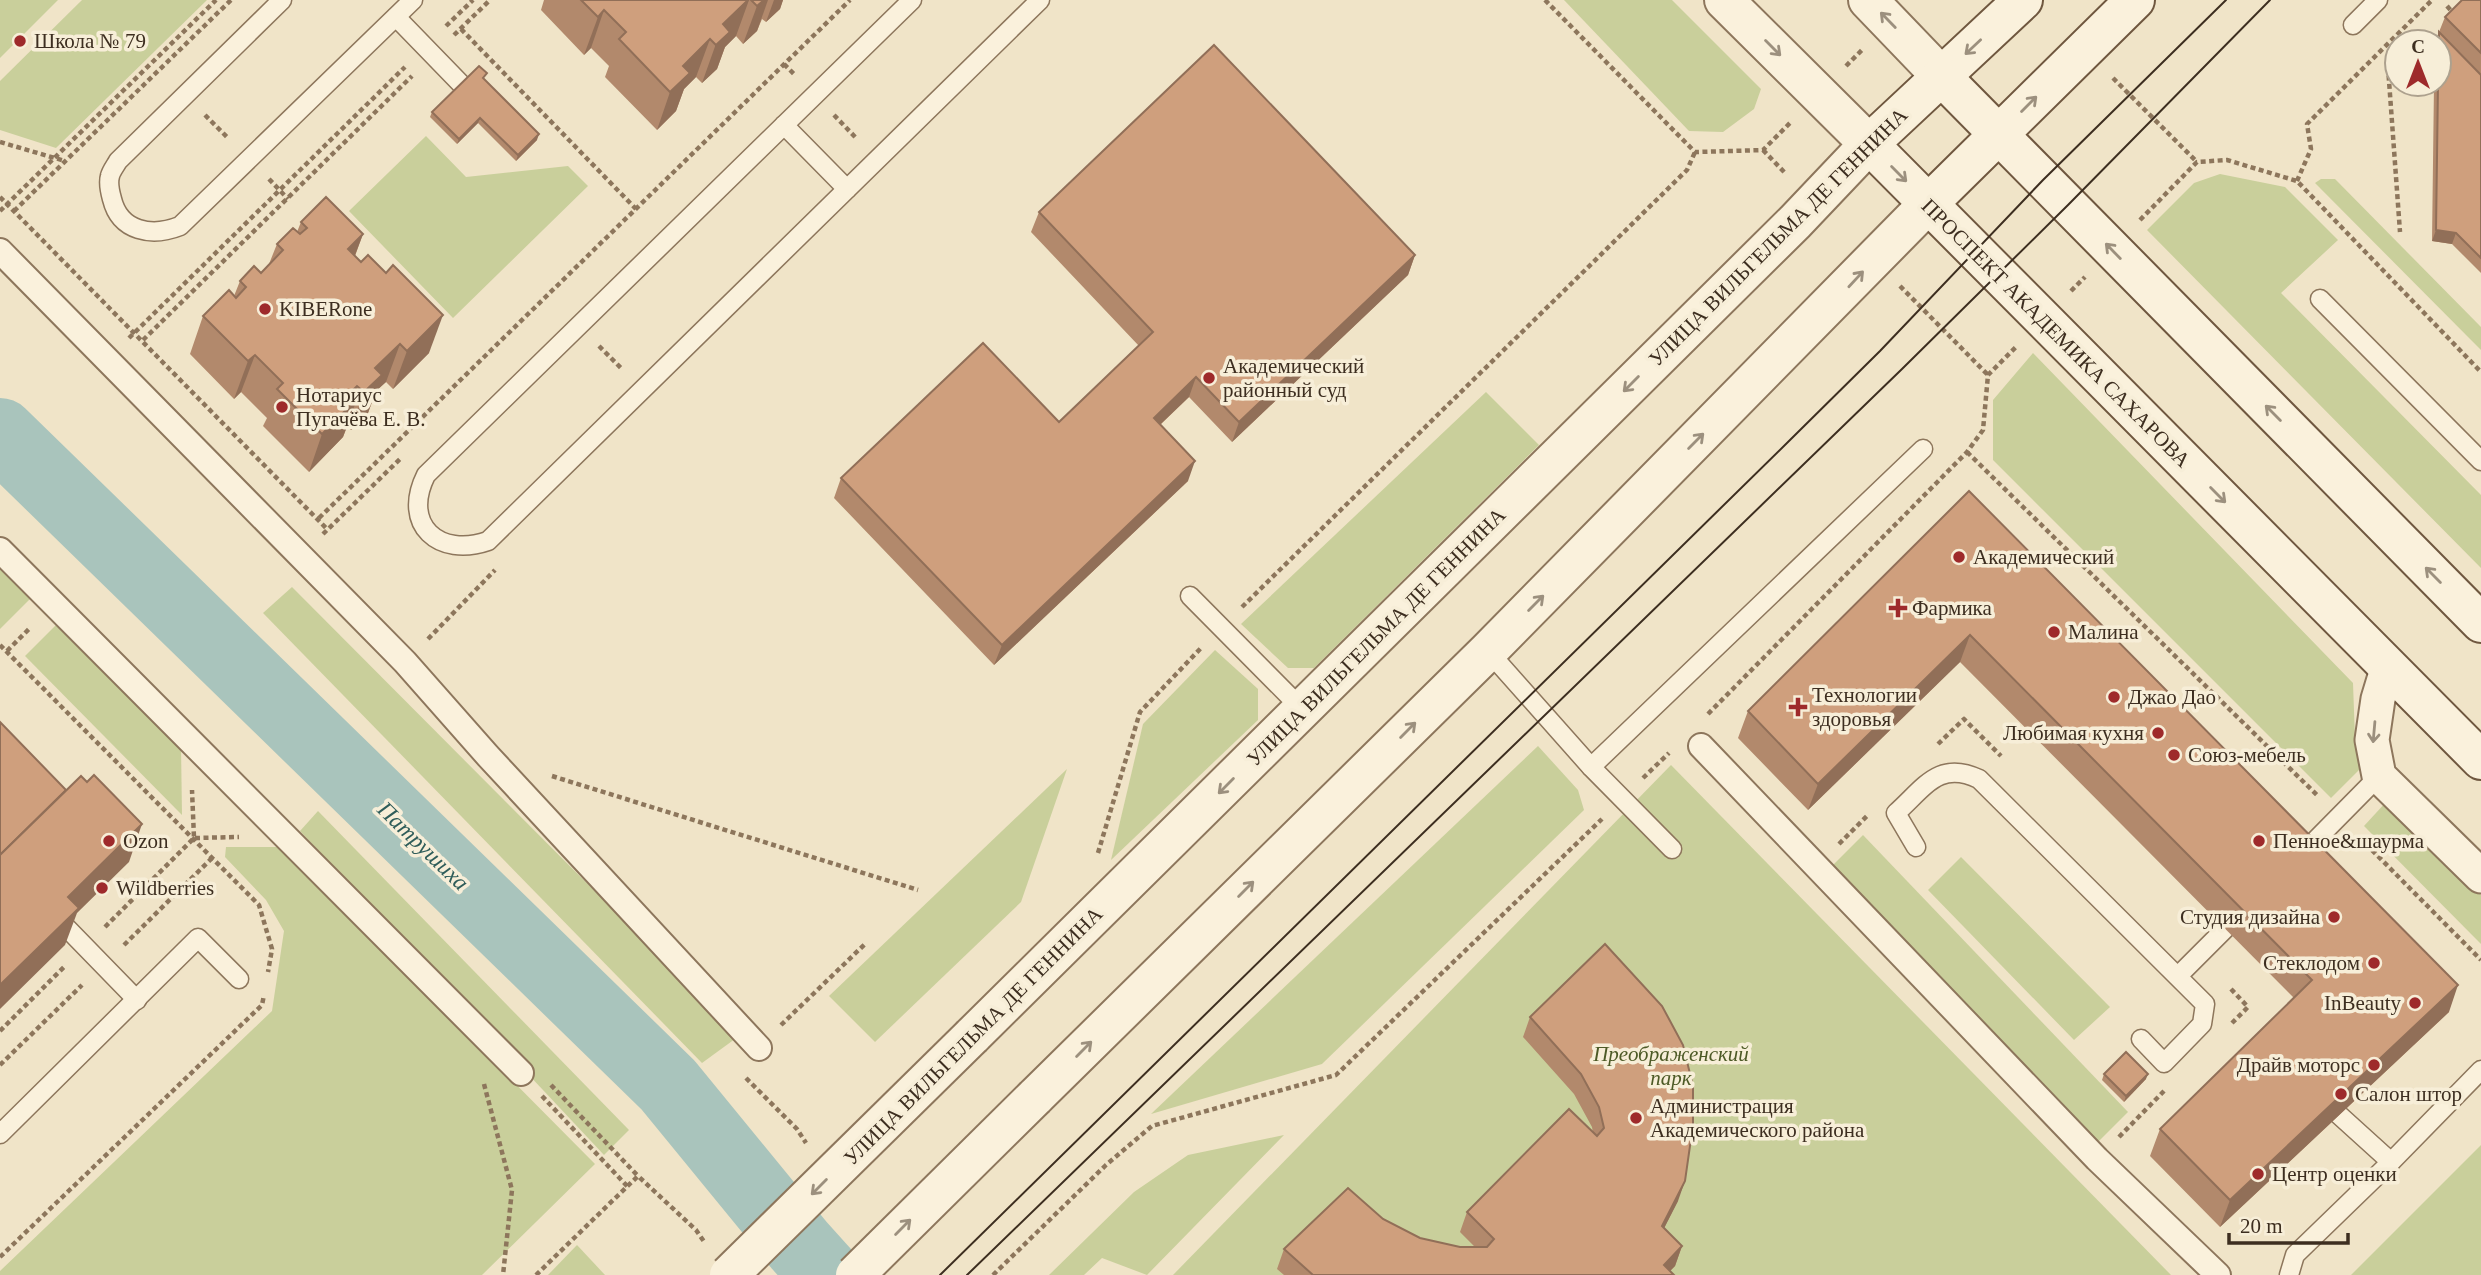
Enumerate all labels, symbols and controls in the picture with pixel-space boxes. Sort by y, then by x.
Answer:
one-way arrow [1879,12,1896,29]
north arrow [2383,28,2453,98]
place label: Школа № 79 [34,29,146,53]
marker: Школа № 79 [12,33,28,49]
text: С [2411,36,2425,57]
one-way arrow [1965,38,1982,55]
one-way arrow [1764,39,1781,56]
one-way arrow [2020,96,2037,113]
street label: УЛИЦА ВИЛЬГЕЛЬМА ДЕ ГЕННИНА [1644,102,1913,371]
one-way arrow [1890,165,1907,182]
street label: ПРОСПЕКТ АКАДЕМИКА САХАРОВА [1917,194,2196,473]
one-way arrow [2105,243,2122,260]
one-way arrow [1847,271,1864,288]
place label: KIBERone [279,297,372,321]
marker: KIBERone [257,301,273,317]
place label: Академический районный суд [1223,354,1364,402]
marker: Академический районный суд [1201,370,1217,386]
one-way arrow [1623,375,1640,392]
place label: Нотариус Пугачёва Е. В. [296,383,425,431]
marker: Нотариус Пугачёва Е. В. [274,399,290,415]
one-way arrow [2265,405,2282,422]
one-way arrow [1687,433,1704,450]
one-way arrow [2210,486,2227,503]
street label: УЛИЦА ВИЛЬГЕЛЬМА ДЕ ГЕННИНА [1242,502,1511,771]
place label: Академический [1973,545,2114,569]
marker: Академический [1951,549,1967,565]
one-way arrow [2425,566,2442,583]
one-way arrow [1527,594,1544,611]
place label: Фармика [1912,596,1993,620]
marker: Фармика [1890,600,1906,616]
place label: Малина [2068,620,2139,644]
marker: Малина [2046,624,2062,640]
place label: Технологии здоровья [1812,683,1917,731]
place label: Джао Дао [2128,685,2216,709]
marker: Джао Дао [2106,689,2122,705]
marker: Технологии здоровья [1790,699,1806,715]
one-way arrow [2367,720,2380,743]
one-way arrow [1399,721,1416,738]
place label: Любимая кухня [2003,721,2144,745]
marker: Любимая кухня [2150,725,2166,741]
place label: Союз-мебель [2188,743,2306,767]
marker: Союз-мебель [2166,747,2182,763]
one-way arrow [1218,777,1235,794]
water label: Патрушиха [372,796,474,895]
place label: Ozon [123,829,169,853]
place label: Пенное&шаурма [2273,829,2425,853]
marker: Ozon [101,833,117,849]
marker: Пенное&шаурма [2251,833,2267,849]
place label: Wildberries [116,876,214,900]
marker: Wildberries [94,880,110,896]
one-way arrow [1237,881,1254,898]
street label: УЛИЦА ВИЛЬГЕЛЬМА ДЕ ГЕННИНА [839,901,1108,1170]
place label: Студия дизайна [2180,905,2321,929]
marker: Студия дизайна [2326,909,2342,925]
place label: Стеклодом [2263,951,2360,975]
marker: Стеклодом [2366,955,2382,971]
place label: InBeauty [2324,991,2401,1015]
marker: InBeauty [2407,995,2423,1011]
one-way arrow [1075,1041,1092,1058]
park label: Преображенский парк [1592,1042,1749,1090]
place label: Драйв моторс [2237,1053,2360,1077]
marker: Драйв моторс [2366,1057,2382,1073]
place label: Салон штор [2355,1082,2462,1106]
marker: Салон штор [2333,1086,2349,1102]
place label: Администрация Академического района [1650,1094,1865,1142]
marker: Администрация Академического района [1628,1110,1644,1126]
place label: Центр оценки [2272,1162,2397,1186]
marker: Центр оценки [2250,1166,2266,1182]
one-way arrow [810,1179,827,1196]
scale bar [2229,1202,2348,1246]
text: 20 m [2240,1214,2283,1238]
one-way arrow [894,1219,911,1236]

